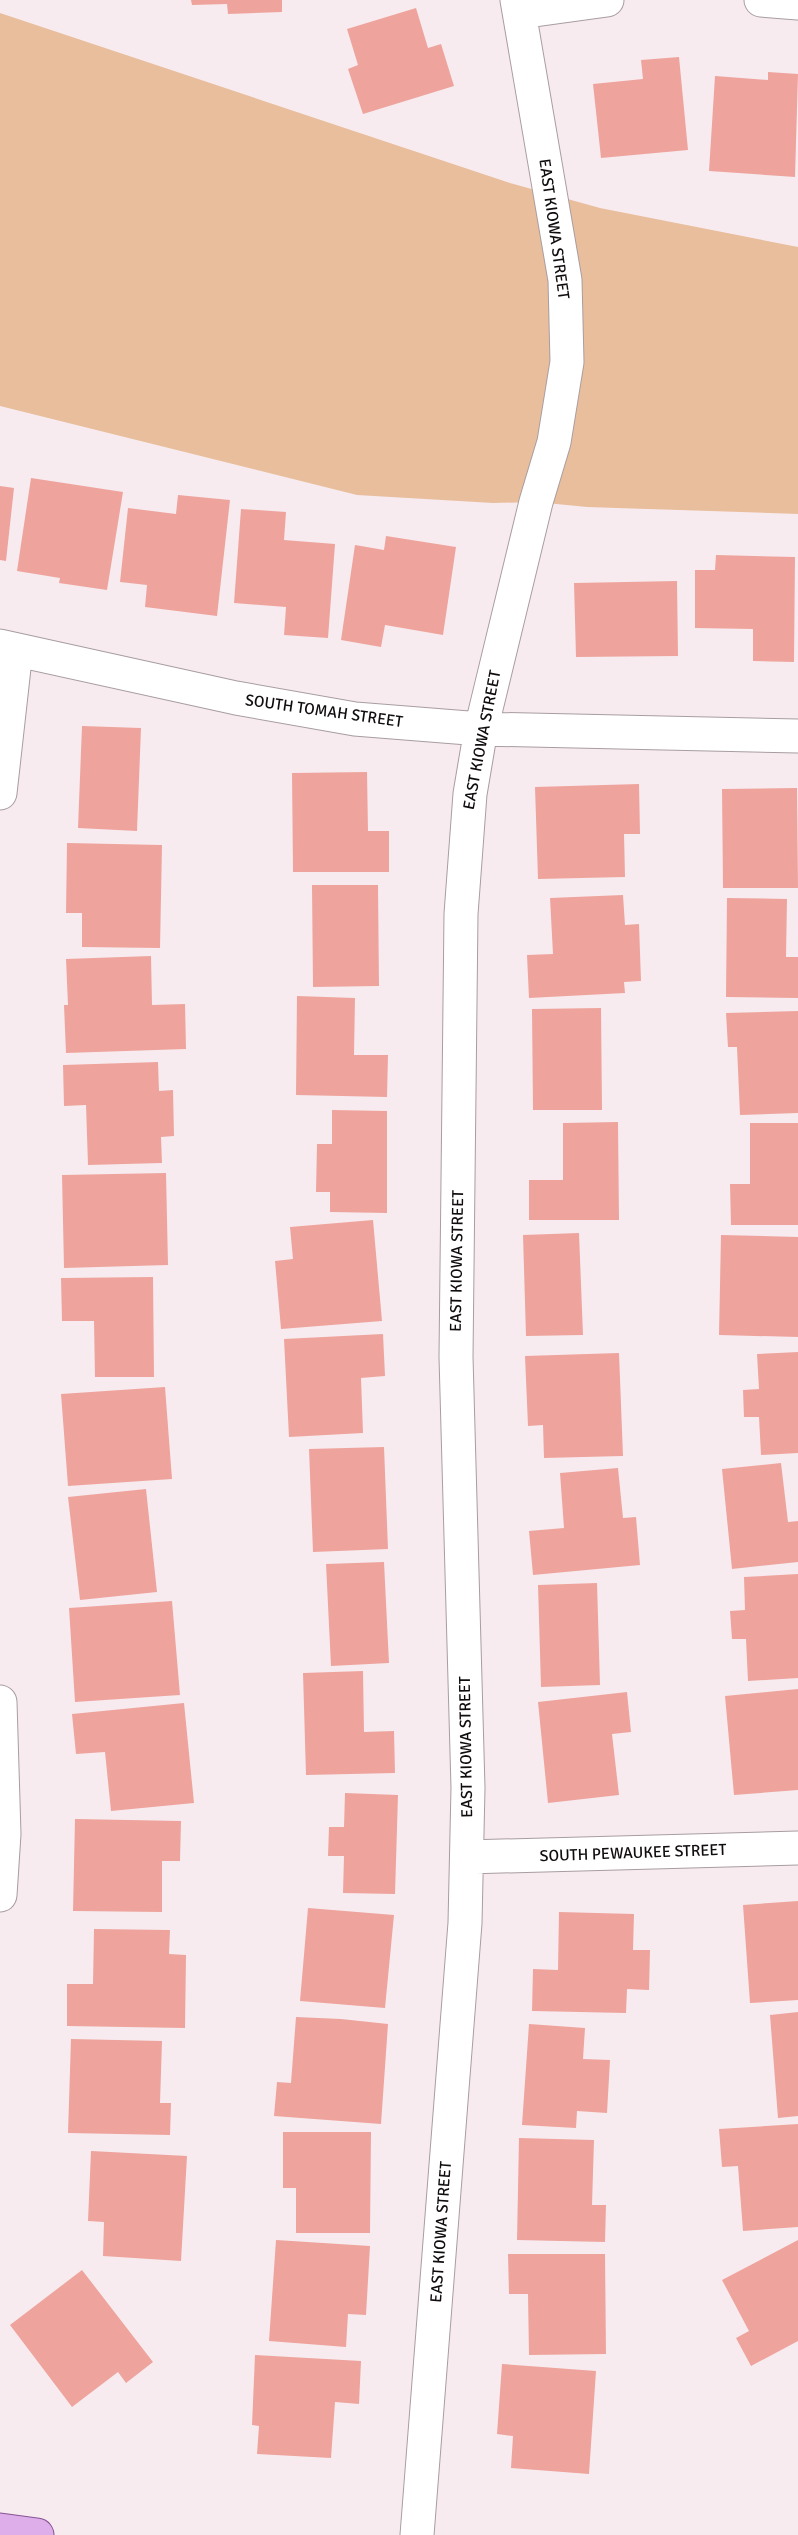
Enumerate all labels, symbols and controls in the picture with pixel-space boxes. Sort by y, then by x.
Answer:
street label: EAST KIOWA STREET [534,157,574,301]
street label: EAST KIOWA STREET [459,668,505,812]
street label: SOUTH TOMAH STREET [244,690,404,732]
street label: EAST KIOWA STREET [446,1190,468,1332]
street label: EAST KIOWA STREET [455,1676,477,1818]
street label: SOUTH PEWAUKEE STREET [539,1840,727,1866]
street label: EAST KIOWA STREET [426,2160,456,2303]

